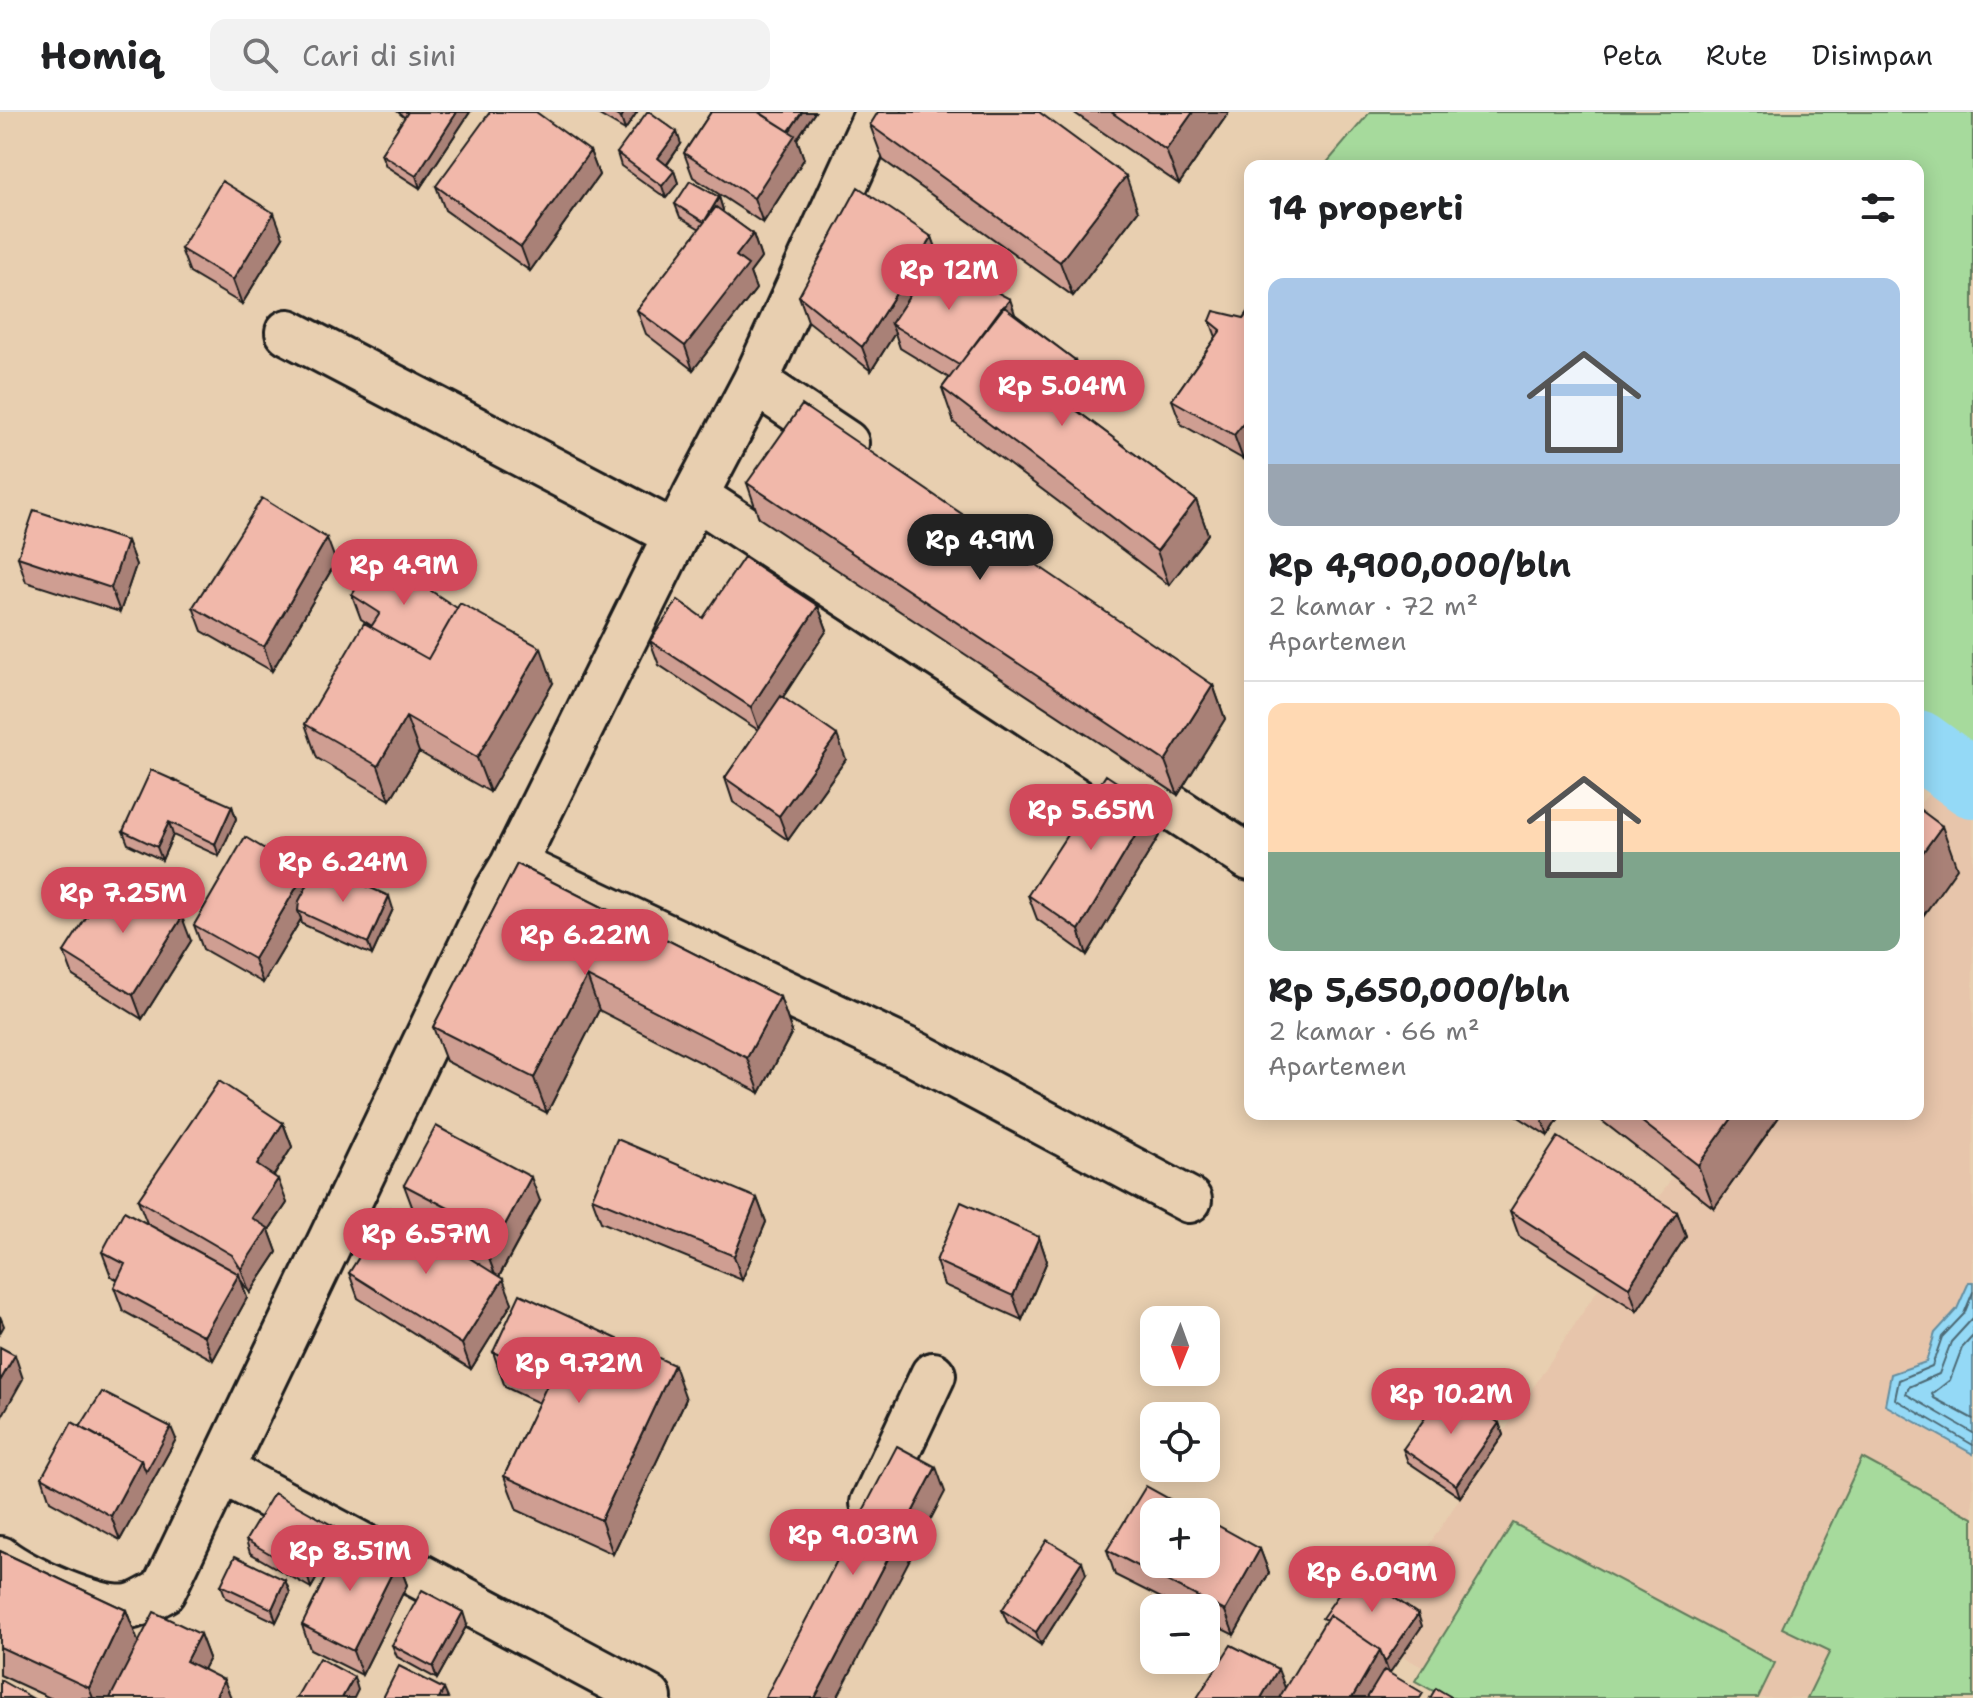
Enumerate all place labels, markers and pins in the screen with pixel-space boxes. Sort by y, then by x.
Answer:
pin: Rp 12M [884,244,1014,312]
pin: Rp 5.04M [979,360,1145,428]
pin: Rp 4.9M [906,514,1054,582]
pin: Rp 4.9M [330,539,478,607]
pin: Rp 5.65M [1008,784,1174,852]
pin: Rp 6.24M [260,836,426,904]
pin: Rp 7.25M [40,867,206,935]
pin: Rp 6.22M [502,909,668,977]
pin: Rp 6.57M [343,1208,509,1276]
pin: Rp 9.72M [496,1337,662,1405]
pin: Rp 10.2M [1368,1368,1534,1436]
pin: Rp 9.03M [770,1509,936,1577]
pin: Rp 8.51M [267,1525,433,1593]
pin: Rp 6.09M [1289,1546,1455,1614]

